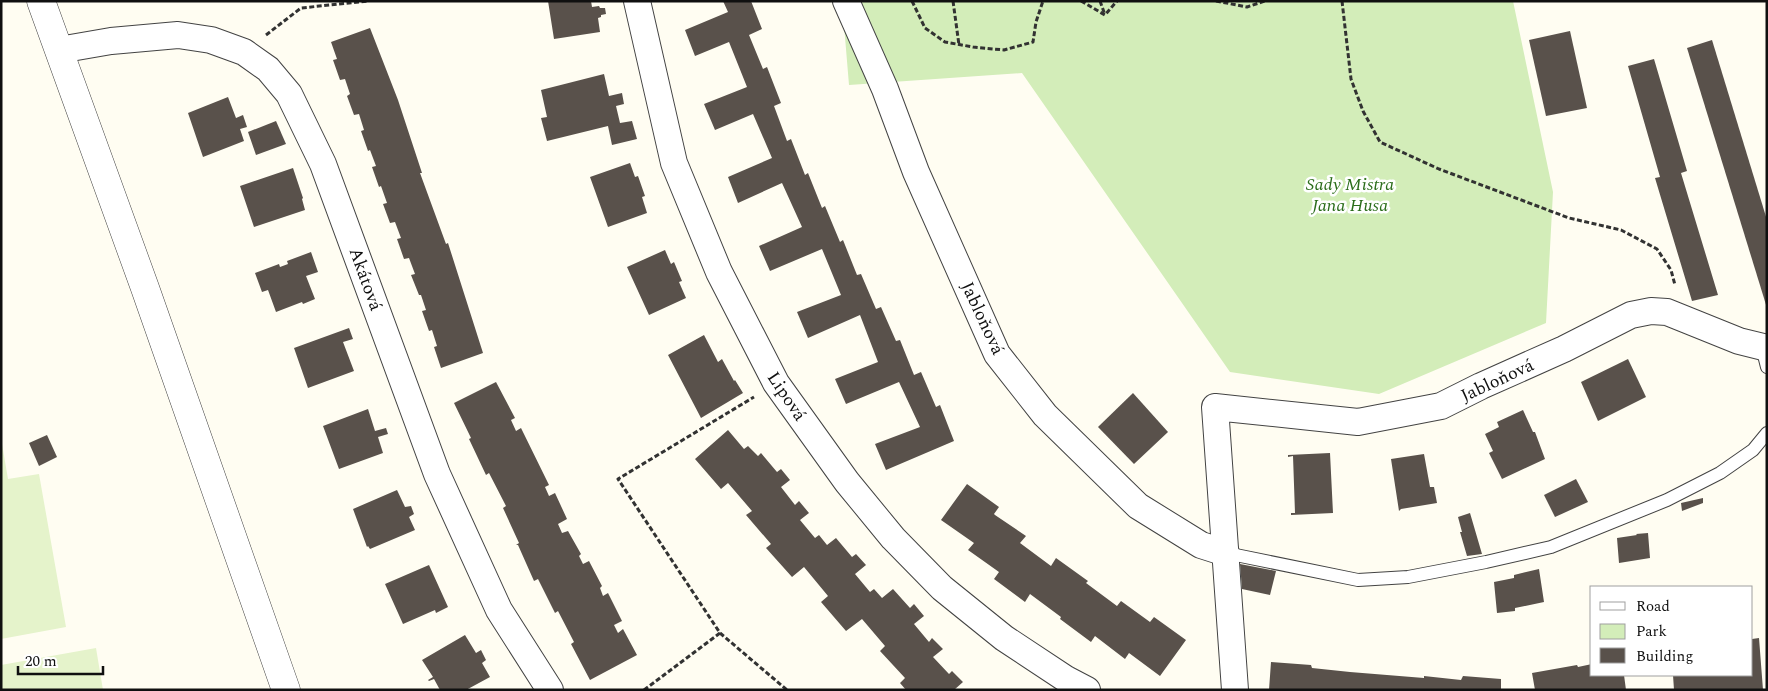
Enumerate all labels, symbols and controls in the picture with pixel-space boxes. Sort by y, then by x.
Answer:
park label: Sady Mistra Jana Husa [1306,171,1394,219]
street label: Akátová [342,244,389,315]
street label: Jabloňová [954,277,1011,359]
street label: Jabloňová [1456,352,1538,409]
street label: Lipová [760,366,813,427]
legend [1590,586,1753,676]
text: Road [1636,595,1670,618]
text: Park [1636,620,1667,643]
scale bar [18,644,102,676]
text: Building [1636,645,1693,668]
text: 20 m [25,650,57,673]

